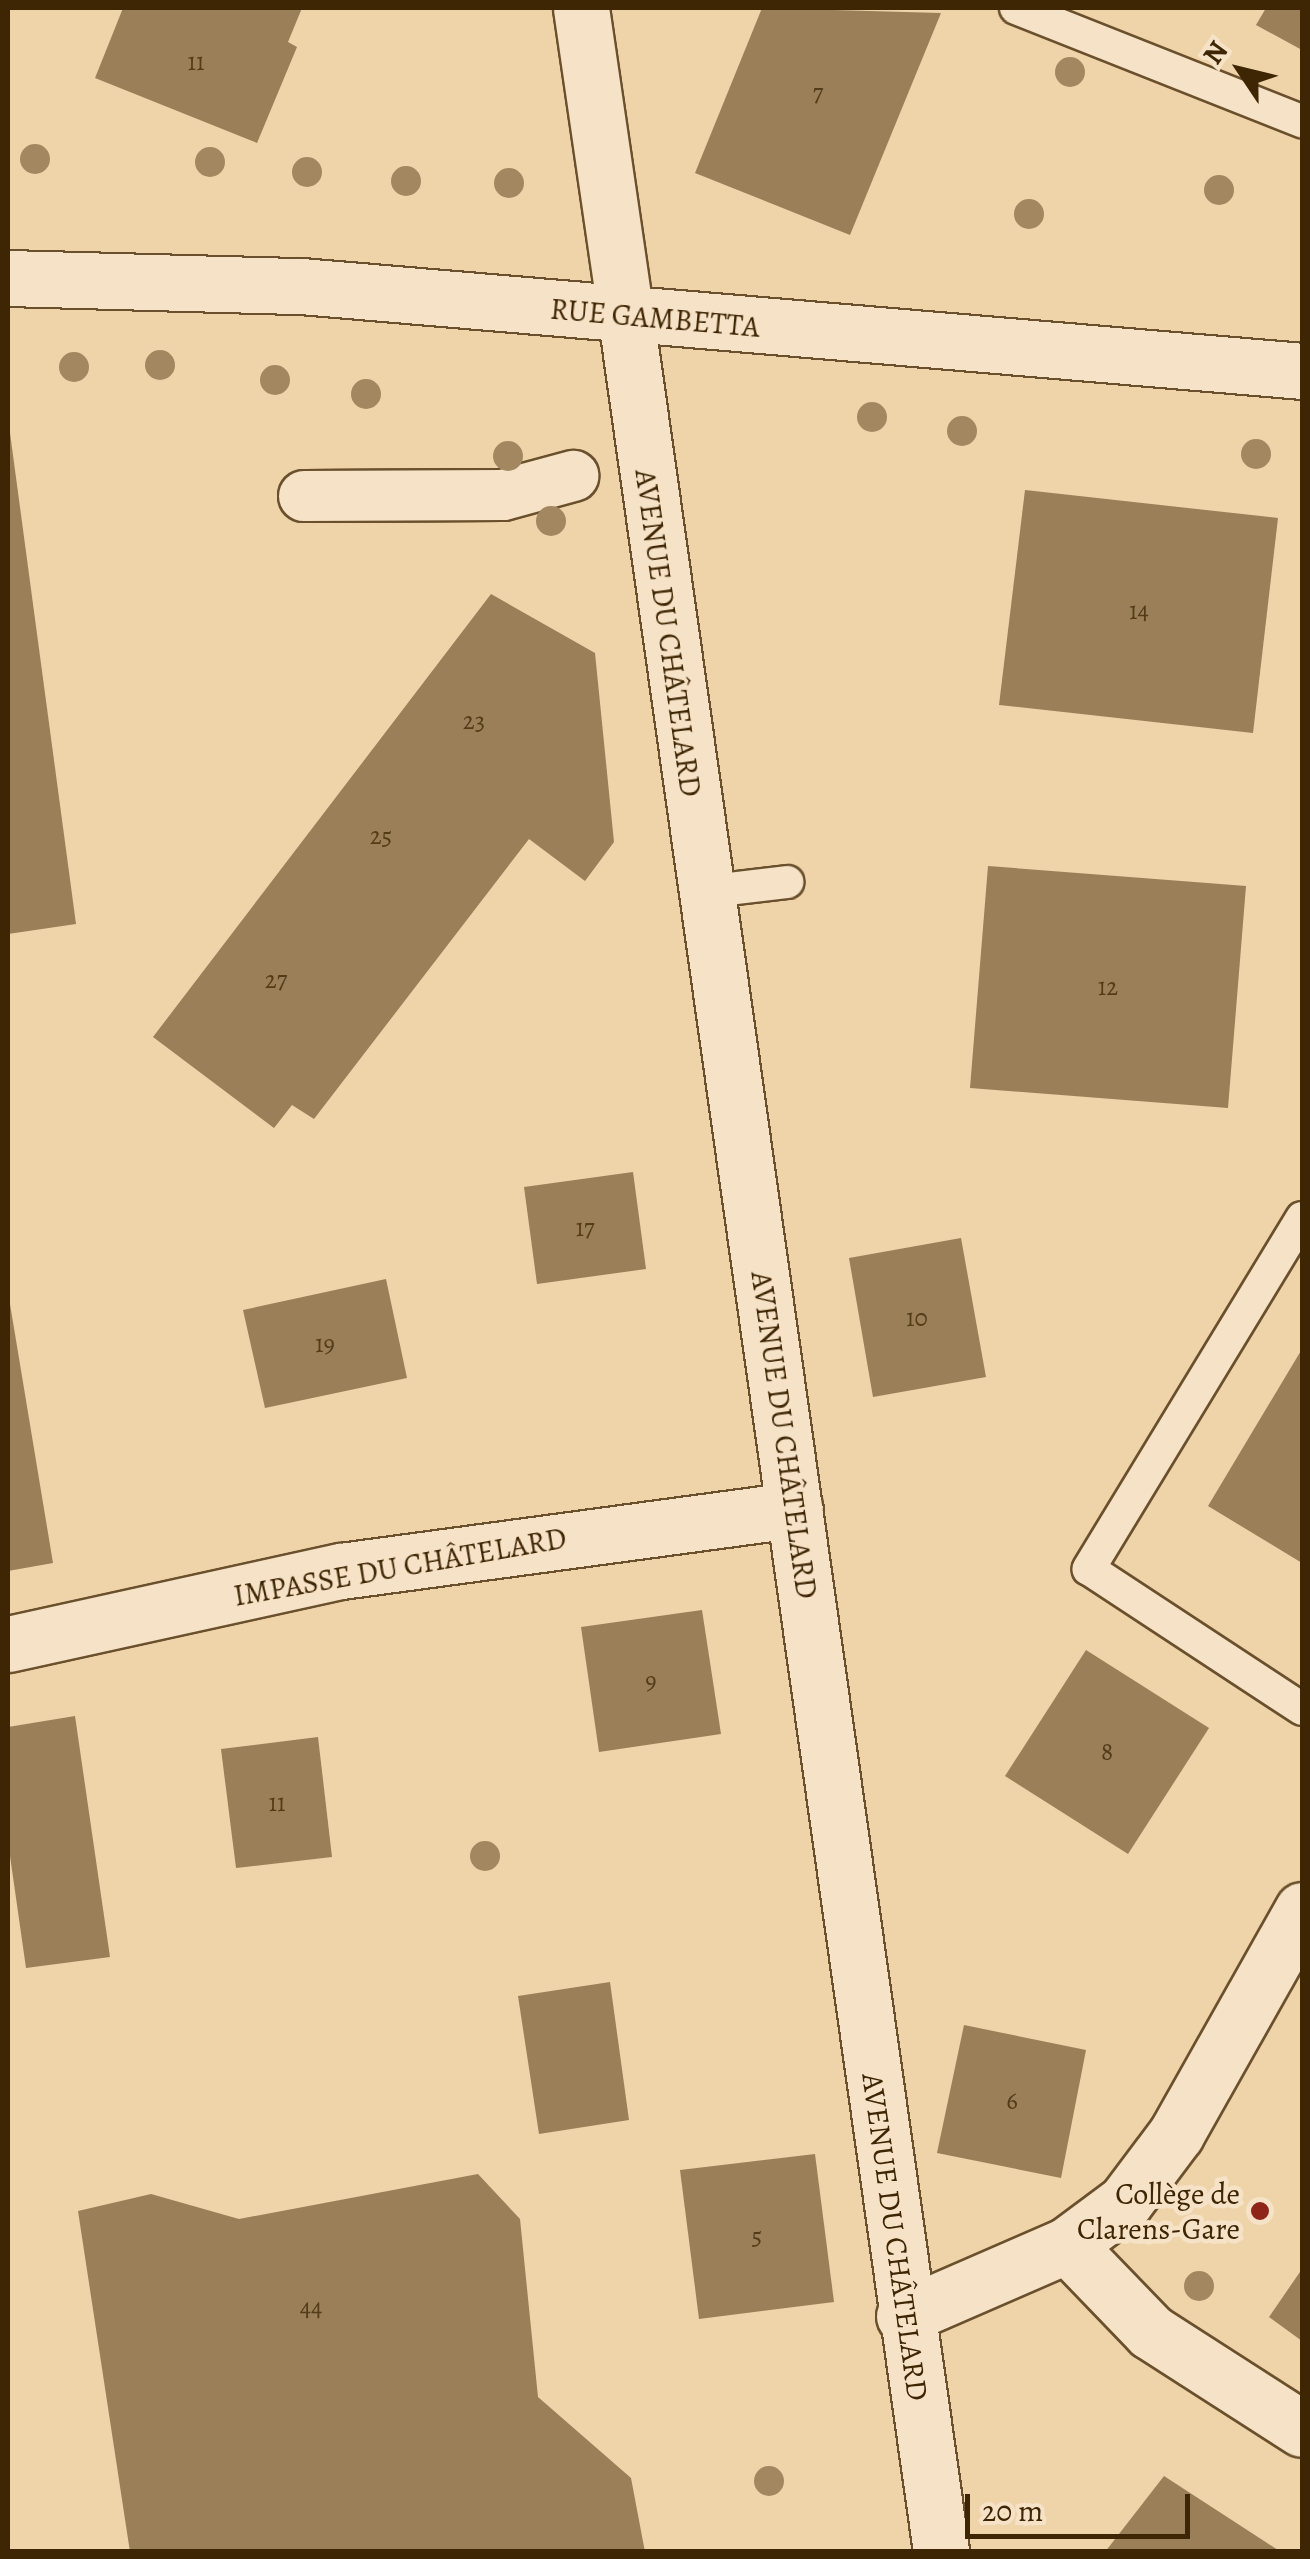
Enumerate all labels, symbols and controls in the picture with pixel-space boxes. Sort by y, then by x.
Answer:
north arrow [1190,20,1290,120]
text: N [1194,34,1237,72]
house number: 11 [187,47,205,77]
house number: 7 [813,78,823,108]
street label: RUE GAMBETTA [549,291,761,345]
street label: AVENUE DU CHÂTELARD [627,467,709,799]
house number: 14 [1129,596,1149,626]
house number: 23 [463,706,485,736]
house number: 25 [370,821,392,851]
house number: 27 [265,965,287,995]
house number: 12 [1098,972,1118,1002]
house number: 17 [575,1213,595,1243]
street label: AVENUE DU CHÂTELARD [743,1269,825,1601]
house number: 10 [906,1303,928,1333]
house number: 19 [315,1329,335,1359]
street label: IMPASSE DU CHÂTELARD [231,1520,569,1614]
house number: 9 [645,1666,657,1696]
house number: 8 [1101,1737,1113,1767]
house number: 11 [268,1788,286,1818]
street label: AVENUE DU CHÂTELARD [854,2071,936,2403]
house number: 6 [1006,2086,1018,2116]
place label: Collège de Clarens-Gare [1077,2176,1240,2246]
marker: Collège de Clarens-Gare [1249,2200,1271,2222]
house number: 5 [752,2221,762,2251]
house number: 44 [300,2293,322,2323]
scale bar [970,2474,1195,2536]
text: 20 m [982,2491,1043,2531]

